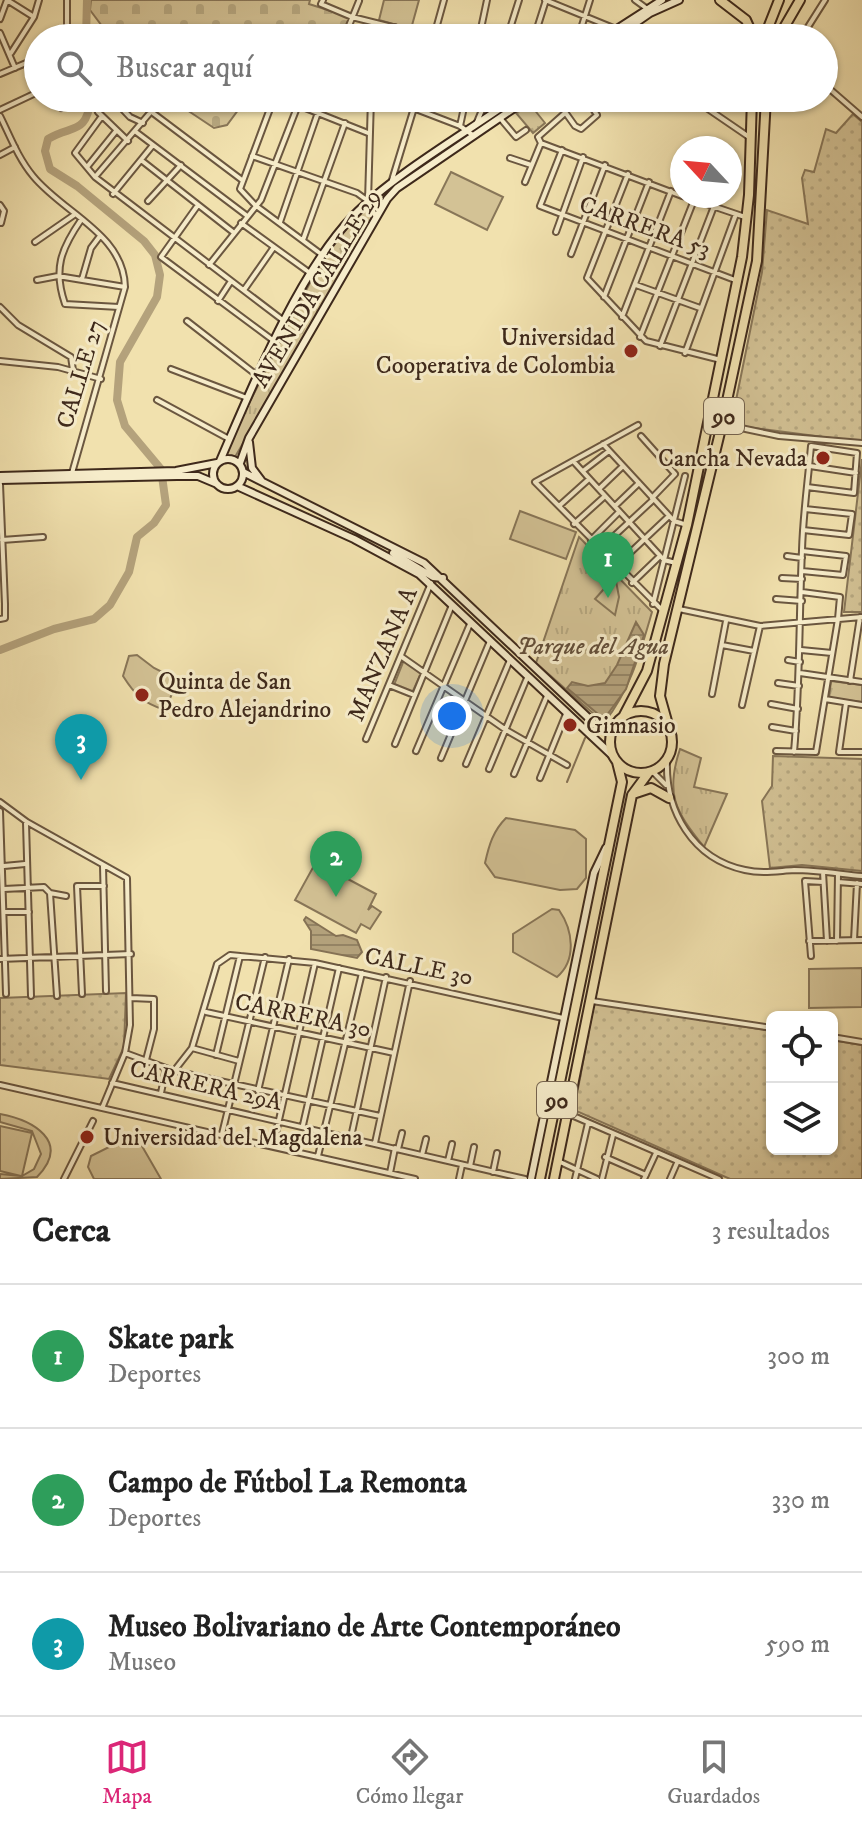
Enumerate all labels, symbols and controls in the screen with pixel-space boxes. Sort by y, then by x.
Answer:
search box [24,24,838,112]
icon: search [52,46,96,90]
text: Buscar aquí [116,50,253,87]
north arrow [670,136,742,208]
street label: AVENIDA CALLE 29 [246,184,388,393]
street label: CARRERA 53 [575,189,714,265]
street label: CALLE 27 [50,316,112,432]
place label: Universidad Cooperativa de Colombia [376,323,616,381]
marker: Universidad Cooperativa de Colombia [622,342,640,360]
road number: 90 [704,398,744,434]
place label: Cancha Nevada [658,444,808,474]
marker: Cancha Nevada [814,449,832,467]
pin: 1 [582,532,634,598]
street label: MANZANA A [341,582,425,726]
park label: Parque del Agua [517,632,669,662]
place label: Quinta de San Pedro Alejandrino [158,667,331,725]
marker: Quinta de San Pedro Alejandrino [133,686,151,704]
your location [432,696,472,736]
place label: Gimnasio [586,711,676,741]
pin: 3 [55,714,107,780]
marker: Gimnasio [561,716,579,734]
pin: 2 [310,831,362,897]
street label: CALLE 30 [362,941,476,993]
street label: CARRERA 30 [232,987,374,1045]
map controls [766,1011,838,1155]
button: locate [766,1011,838,1083]
street label: CARRERA 29A [127,1054,286,1118]
road number: 90 [537,1082,577,1118]
button: layers [766,1083,838,1155]
place label: Universidad del Magdalena [103,1123,363,1153]
marker: Universidad del Magdalena [78,1128,96,1146]
text: Cerca [32,1210,110,1252]
text: 3 resultados [712,1215,830,1248]
text: Skate park [108,1321,234,1358]
text: 1 [53,1340,63,1373]
text: 300 m [767,1340,830,1373]
text: Deportes [108,1358,201,1391]
text: Campo de Fútbol La Remonta [108,1465,467,1502]
text: 2 [52,1484,64,1517]
text: 330 m [772,1484,830,1517]
text: Deportes [108,1502,201,1535]
text: Museo Bolivariano de Arte Contemporáneo [108,1609,621,1646]
text: 3 [53,1628,63,1661]
text: 590 m [765,1628,830,1661]
text: Museo [108,1646,176,1679]
tab: Mapa [102,1735,152,1810]
tab: Cómo llegar [356,1735,463,1810]
tab: Guardados [667,1735,760,1810]

